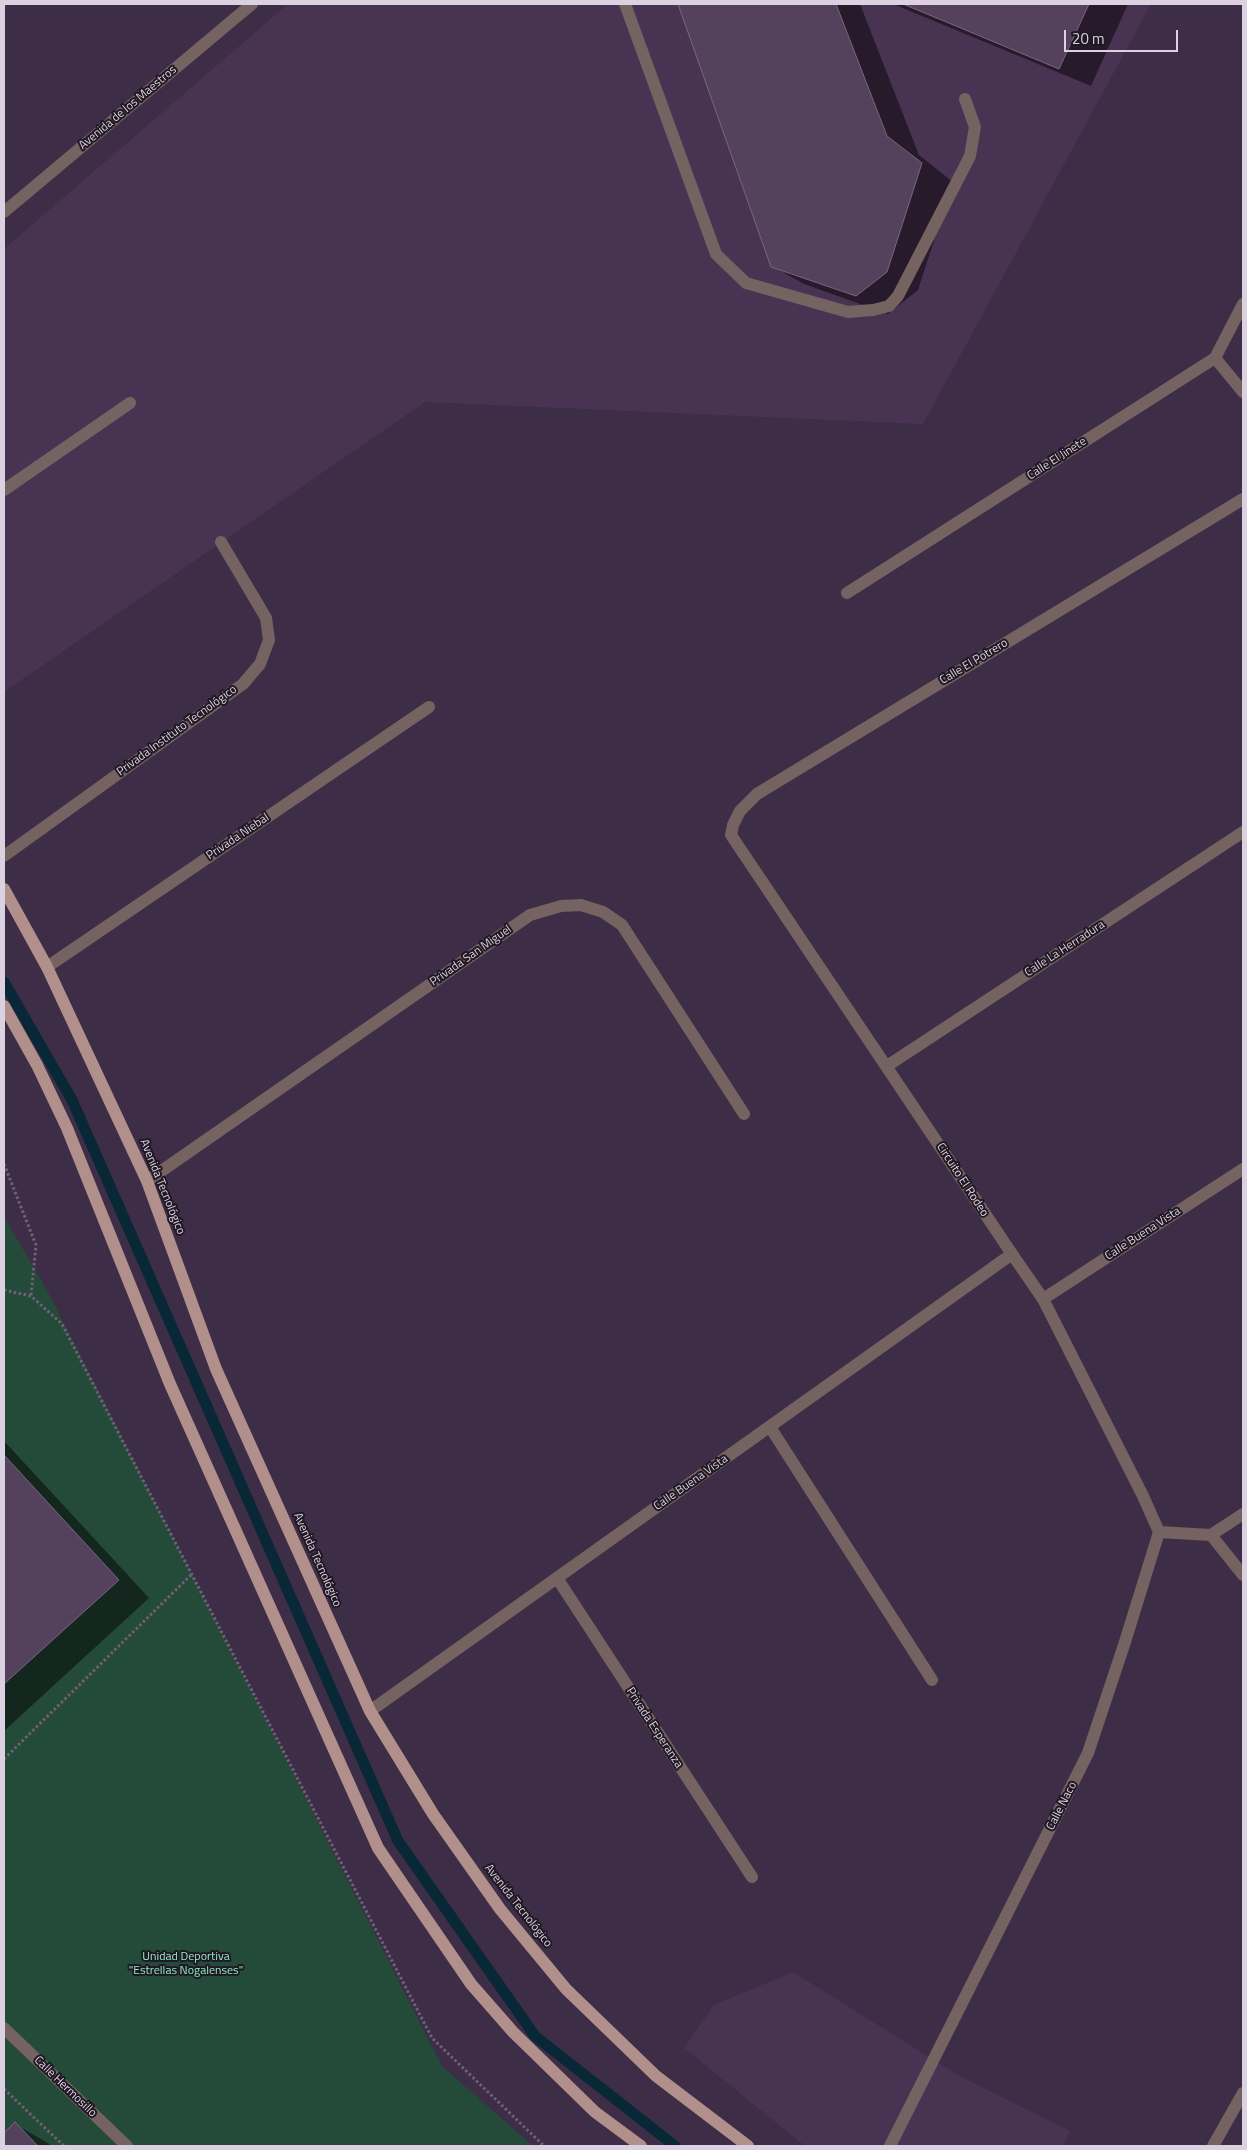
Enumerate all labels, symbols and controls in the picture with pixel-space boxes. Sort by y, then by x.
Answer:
scale bar [1067,20,1181,52]
text: 20 m [1072,27,1105,50]
street label: Avenida de los Maestros [76,63,180,153]
street label: Calle El Jinete [1025,435,1089,483]
street label: Calle El Potrero [937,636,1011,688]
street label: Privada Instituto Tecnológico [114,683,240,779]
street label: Privada Niebal [204,811,272,863]
street label: Calle La Herradura [1022,918,1108,980]
street label: Privada San Miguel [427,922,515,990]
street label: Avenida Tecnológico [136,1137,188,1237]
street label: Circuito El Rodeo [933,1140,991,1220]
street label: Calle Buena Vista [1103,1204,1183,1264]
street label: Calle Buena Vista [651,1452,731,1514]
street label: Avenida Tecnológico [290,1511,344,1609]
street label: Privada Esperanza [623,1685,685,1771]
street label: Calle Naco [1044,1779,1080,1833]
street label: Avenida Tecnológico [481,1862,555,1950]
park label: Unidad Deportiva "Estrellas Nogalenses" [129,1950,243,1978]
street label: Calle Hermosillo [31,2054,99,2120]

